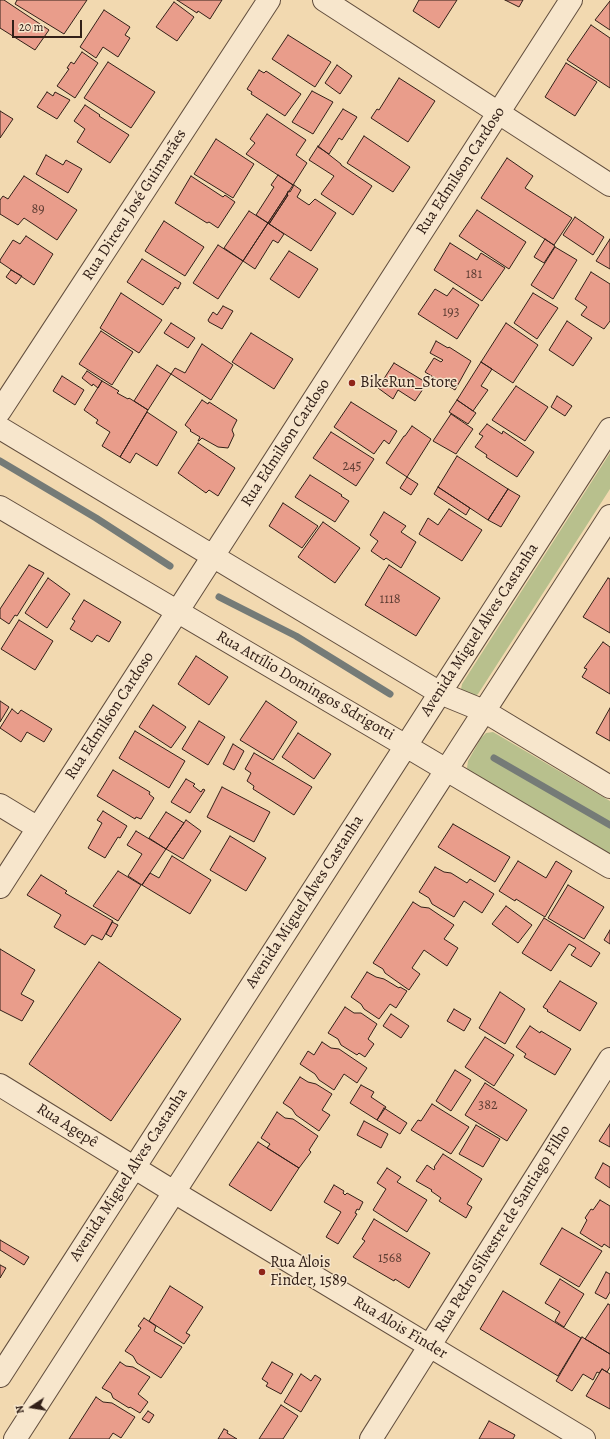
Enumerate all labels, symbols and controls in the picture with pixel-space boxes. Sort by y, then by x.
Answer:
scale bar [14,12,84,38]
text: 20 m [19,19,43,35]
street label: Rua Edmilson Cardoso [412,103,510,239]
street label: Rua Dirceu José Guimarães [79,126,191,284]
house number: 89 [31,202,45,218]
house number: 181 [466,267,482,283]
house number: 193 [443,305,459,321]
place label: BikeRun_Store [360,373,457,393]
street label: Rua Edmilson Cardoso [237,375,335,511]
marker: BikeRun_Store [347,378,357,388]
house number: 245 [342,459,362,475]
street label: Avenida Miguel Alves Castanha [417,540,543,720]
house number: 1118 [379,592,401,608]
street label: Rua Attílio Domingos Sdrigotti [213,627,397,745]
street label: Rua Edmilson Cardoso [61,648,159,784]
street label: Avenida Miguel Alves Castanha [242,812,368,992]
street label: Avenida Miguel Alves Castanha [66,1085,192,1265]
house number: 382 [478,1098,498,1114]
street label: Rua Agepê [33,1100,101,1152]
street label: Rua Pedro Silvestre de Santiago Filho [431,1122,575,1336]
house number: 1568 [378,1251,402,1267]
place label: Rua Alois Finder, 1589 [270,1253,347,1291]
marker: Rua Alois Finder, 1589 [257,1267,267,1277]
street label: Rua Alois Finder [349,1292,451,1364]
north arrow [12,1387,52,1427]
text: N [12,1404,28,1415]

